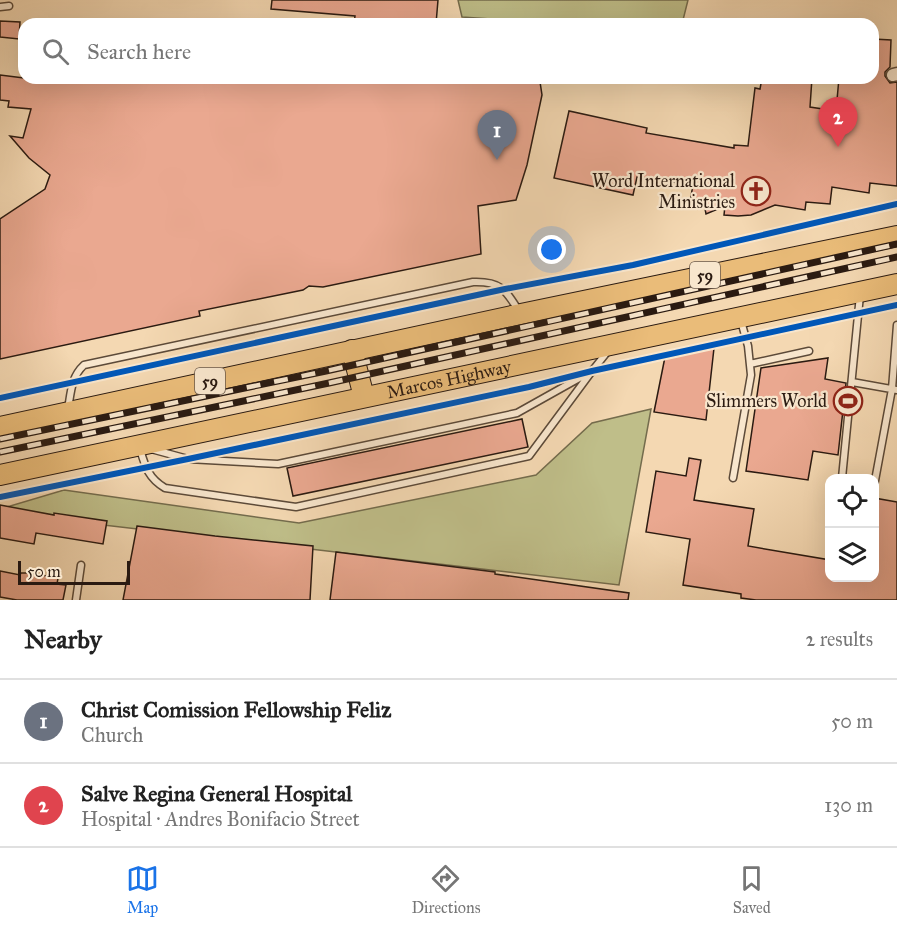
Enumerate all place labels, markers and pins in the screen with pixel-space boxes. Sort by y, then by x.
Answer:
pin: 2 [818,98,858,147]
pin: 1 [478,110,516,160]
place label: Word International Ministries [592,170,735,213]
church icon: Word International Ministries [740,175,772,207]
sports icon: Slimmers World [832,385,864,417]
place label: Slimmers World [706,390,827,412]

